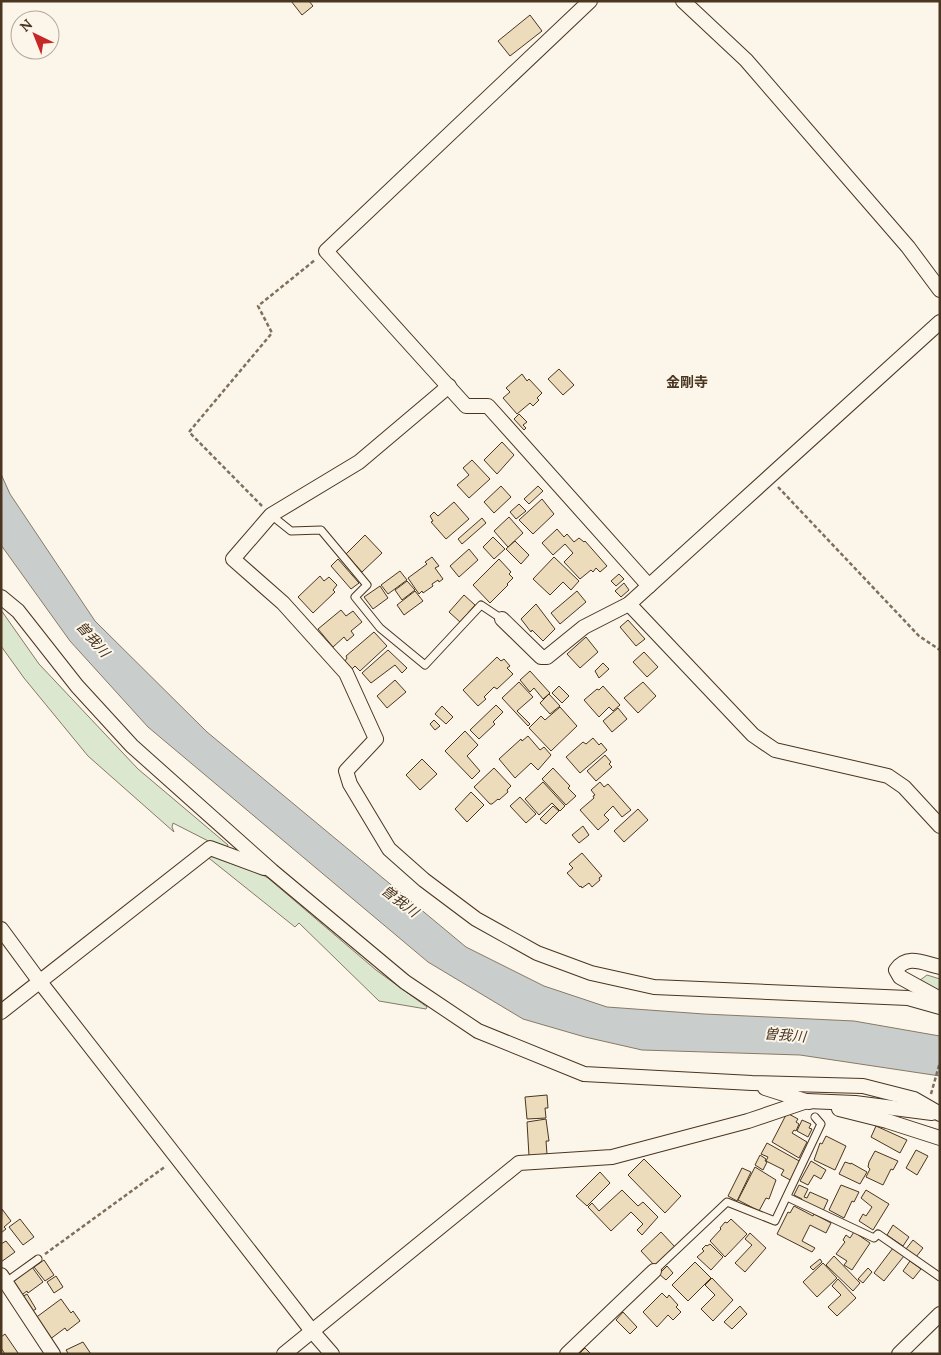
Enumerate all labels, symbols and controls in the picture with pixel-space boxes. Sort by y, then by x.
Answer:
north arrow [10,10,60,60]
text: N [16,15,36,36]
district label: 金剛寺 [666,373,708,391]
water label: 曽我川 [72,617,115,662]
water label: 曽我川 [378,881,424,922]
water label: 曽我川 [763,1024,809,1046]

